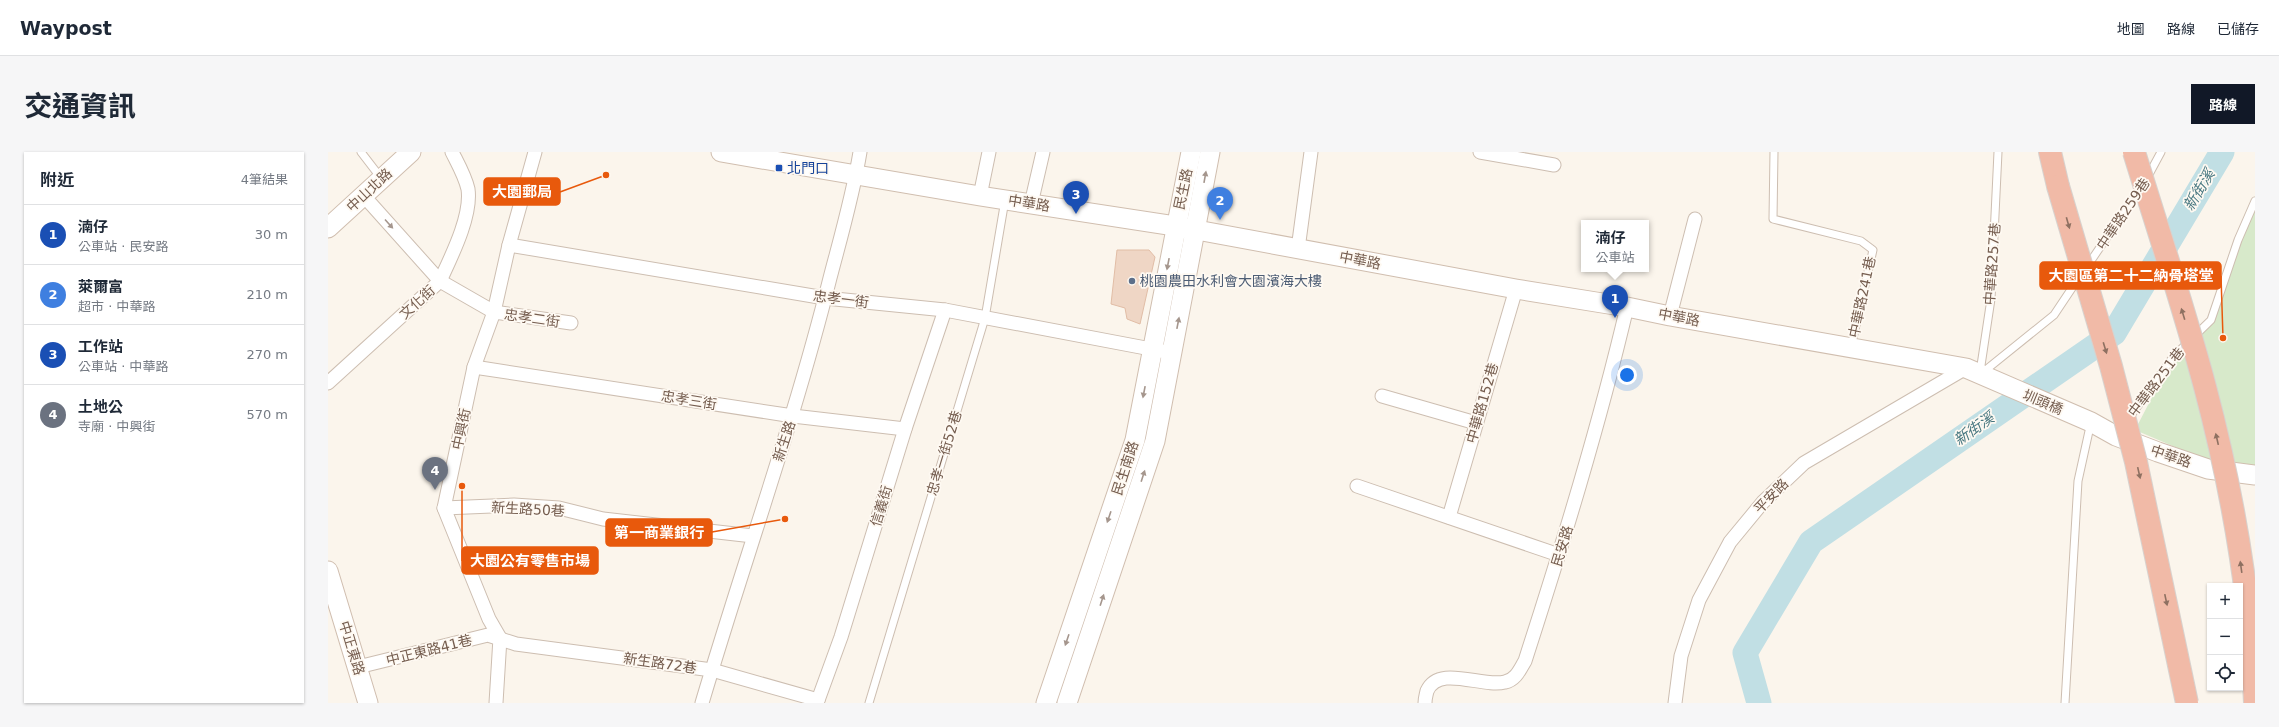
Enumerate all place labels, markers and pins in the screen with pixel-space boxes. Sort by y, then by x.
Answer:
place label: 北門口 [787,160,829,176]
marker: 北門口 [774,163,784,173]
callout: 大園郵局 [484,178,560,205]
pin: 3 [1063,181,1089,214]
pin: 2 [1207,187,1233,220]
callout: 大園區第二十二納骨塔堂 [2040,262,2221,289]
place label: 桃園農田水利會大園濱海大樓 [1140,273,1322,289]
marker: 桃園農田水利會大園濱海大樓 [1127,276,1137,286]
pin: 1 [1602,285,1628,318]
pin: 4 [422,457,448,490]
callout: 第一商業銀行 [606,519,712,546]
callout: 大園公有零售市場 [462,547,598,574]

